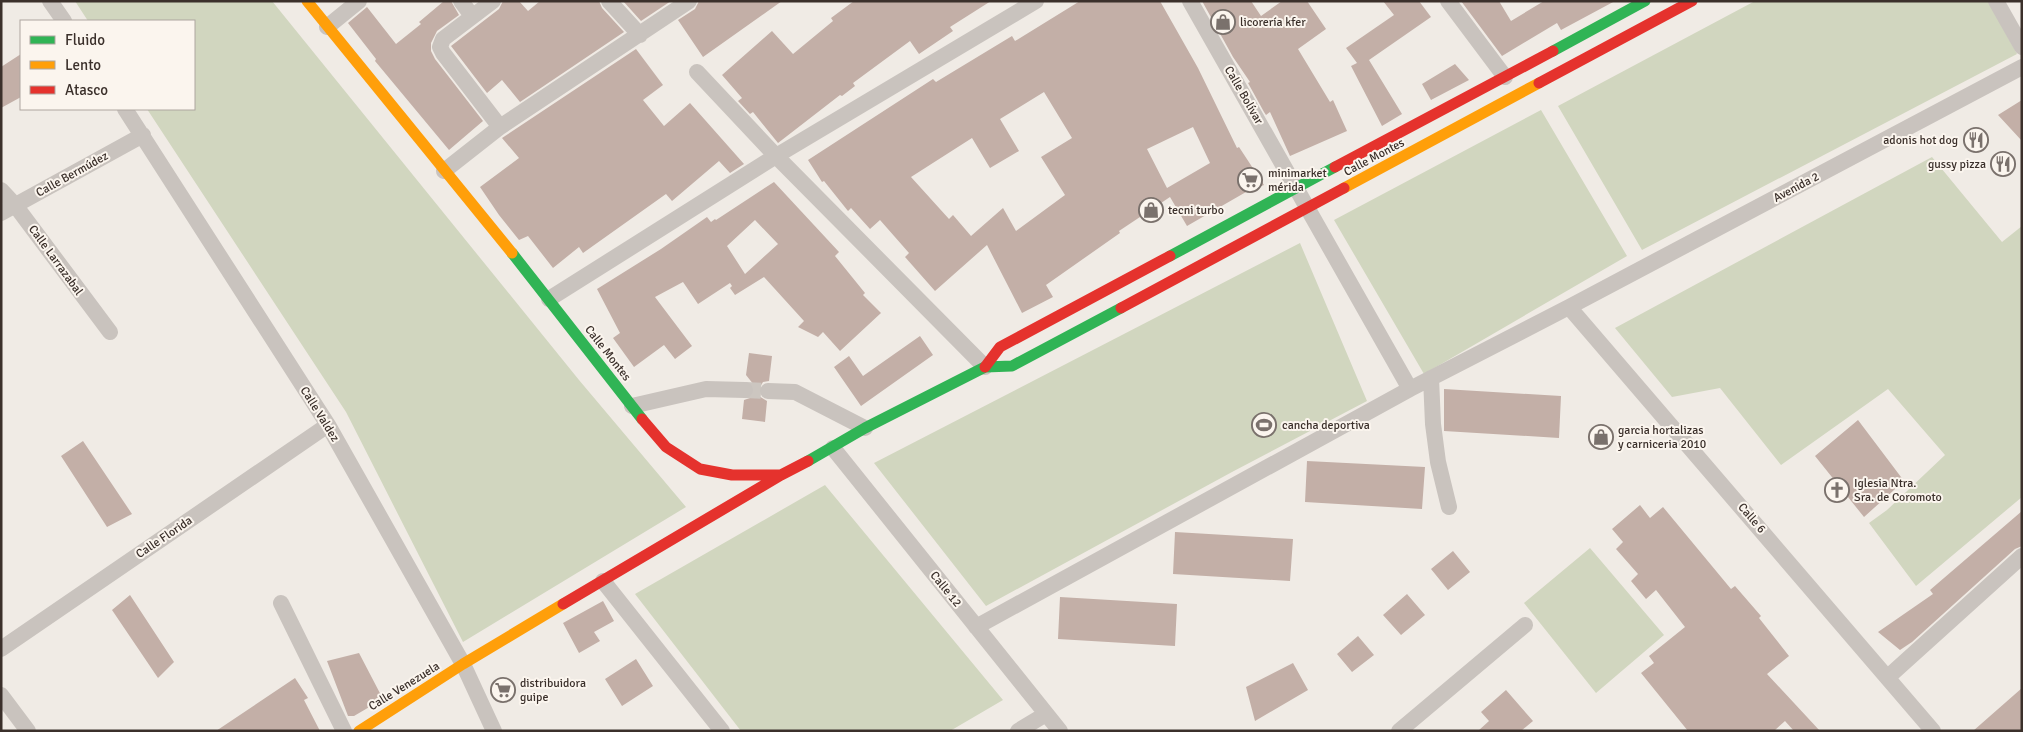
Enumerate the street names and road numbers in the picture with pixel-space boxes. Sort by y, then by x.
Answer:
street label: Calle Bolívar [1221,63,1267,128]
street label: Calle Montes [1341,135,1407,180]
street label: Calle Bermúdez [34,148,111,200]
street label: Avenida 2 [1771,169,1822,206]
street label: Calle Larrazabal [25,222,86,299]
street label: Calle Montes [581,322,634,384]
street label: Calle Valdez [297,384,342,445]
street label: Calle 6 [1734,500,1769,537]
street label: Calle Florida [133,513,195,562]
street label: Calle 12 [927,568,965,610]
street label: Calle Venezuela [366,659,443,714]

